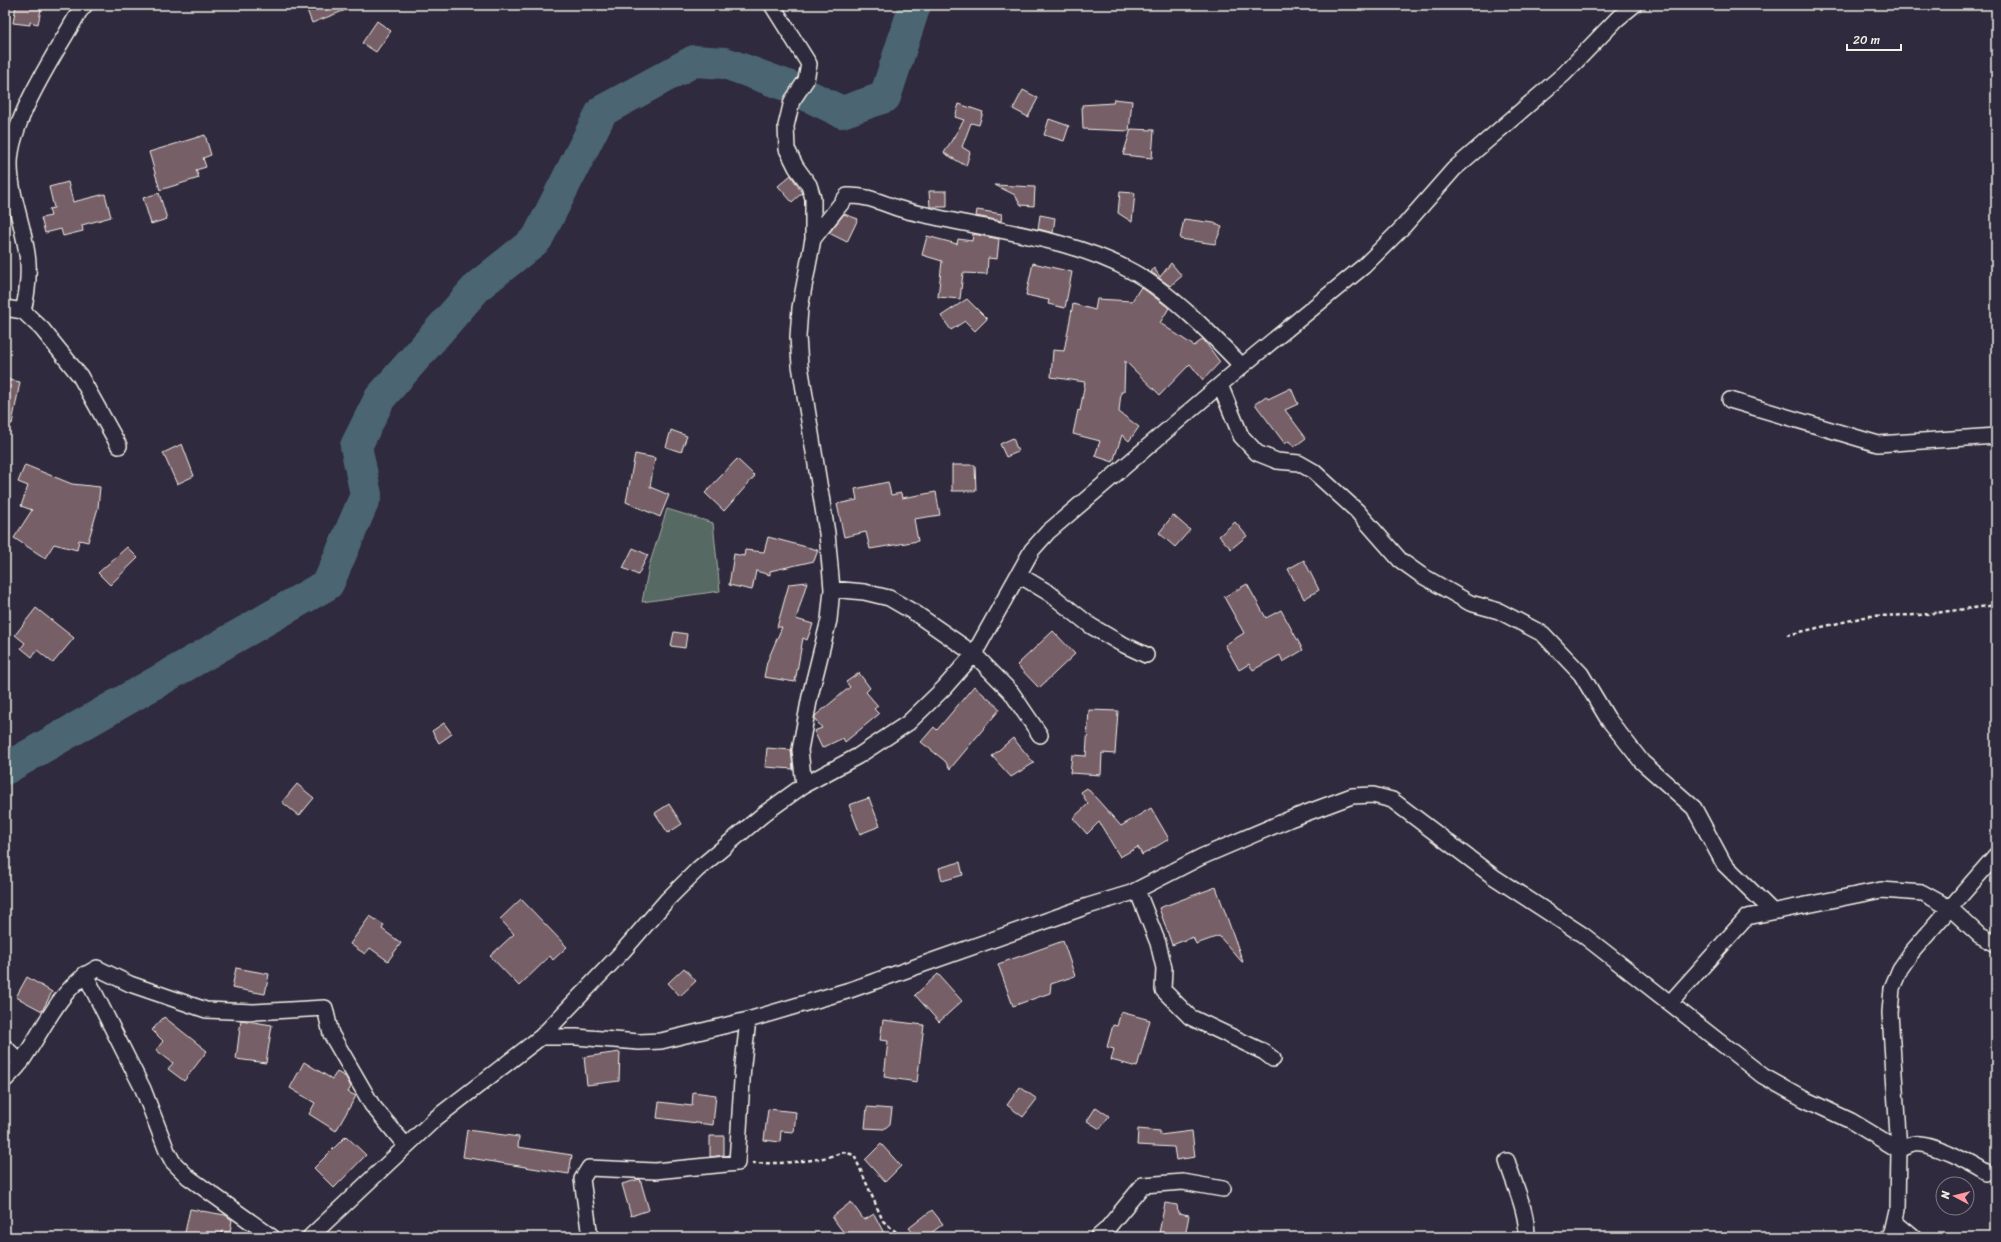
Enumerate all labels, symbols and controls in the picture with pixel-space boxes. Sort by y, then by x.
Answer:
scale bar [1847,26,1901,52]
text: 20 m [1853,29,1880,51]
north arrow [1935,1176,1975,1216]
text: N [1936,1190,1956,1201]

